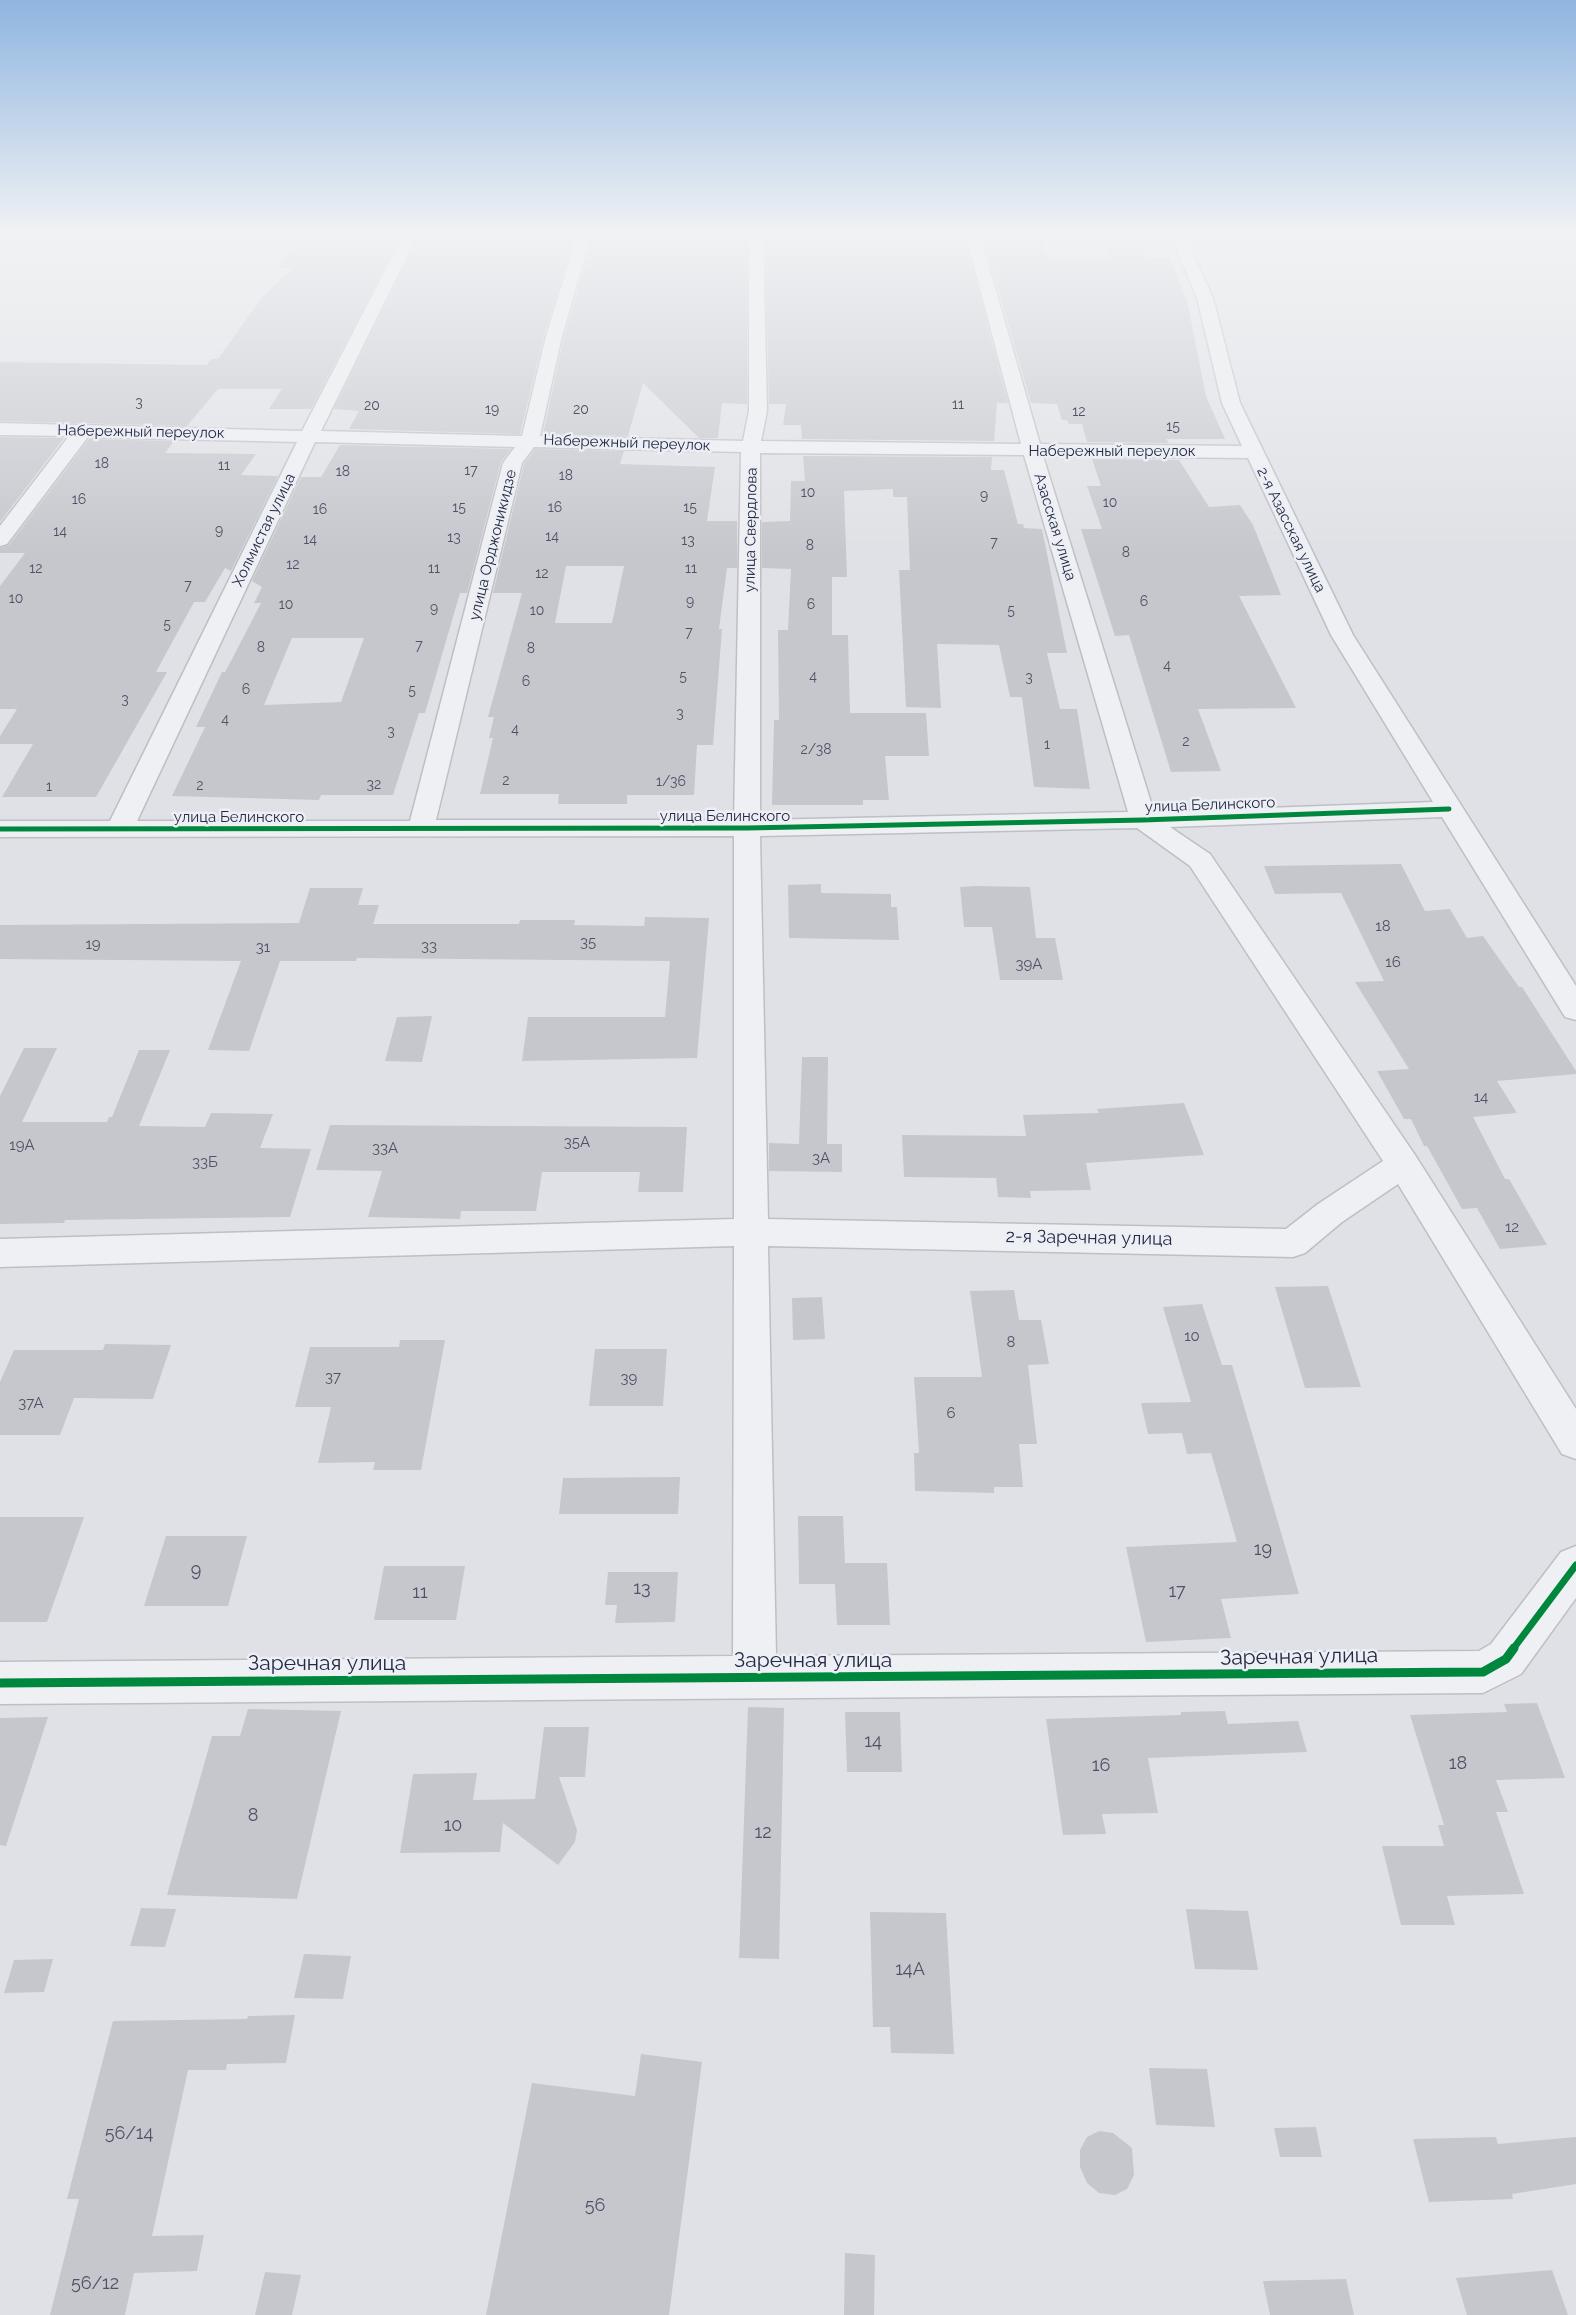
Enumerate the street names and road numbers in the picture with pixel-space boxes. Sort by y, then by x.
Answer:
street label: Набережный переулок [57,422,225,442]
street label: Набережный переулок [543,431,711,455]
street label: Набережный переулок [1028,442,1196,460]
street label: 2-я Азасская улица [1253,464,1329,596]
street label: улица Свердлова [741,467,761,593]
street label: улица Орджоникидзе [466,468,520,622]
street label: Холмистая улица [229,470,299,590]
street label: Азасская улица [1030,471,1080,583]
street label: улица Белинского [1144,794,1276,816]
street label: улица Белинского [660,807,790,825]
street label: улица Белинского [174,808,304,826]
street label: 2-я Заречная улица [1006,1226,1172,1250]
street label: Заречная улица [1220,1643,1378,1671]
street label: Заречная улица [734,1648,892,1674]
street label: Заречная улица [248,1651,406,1677]

